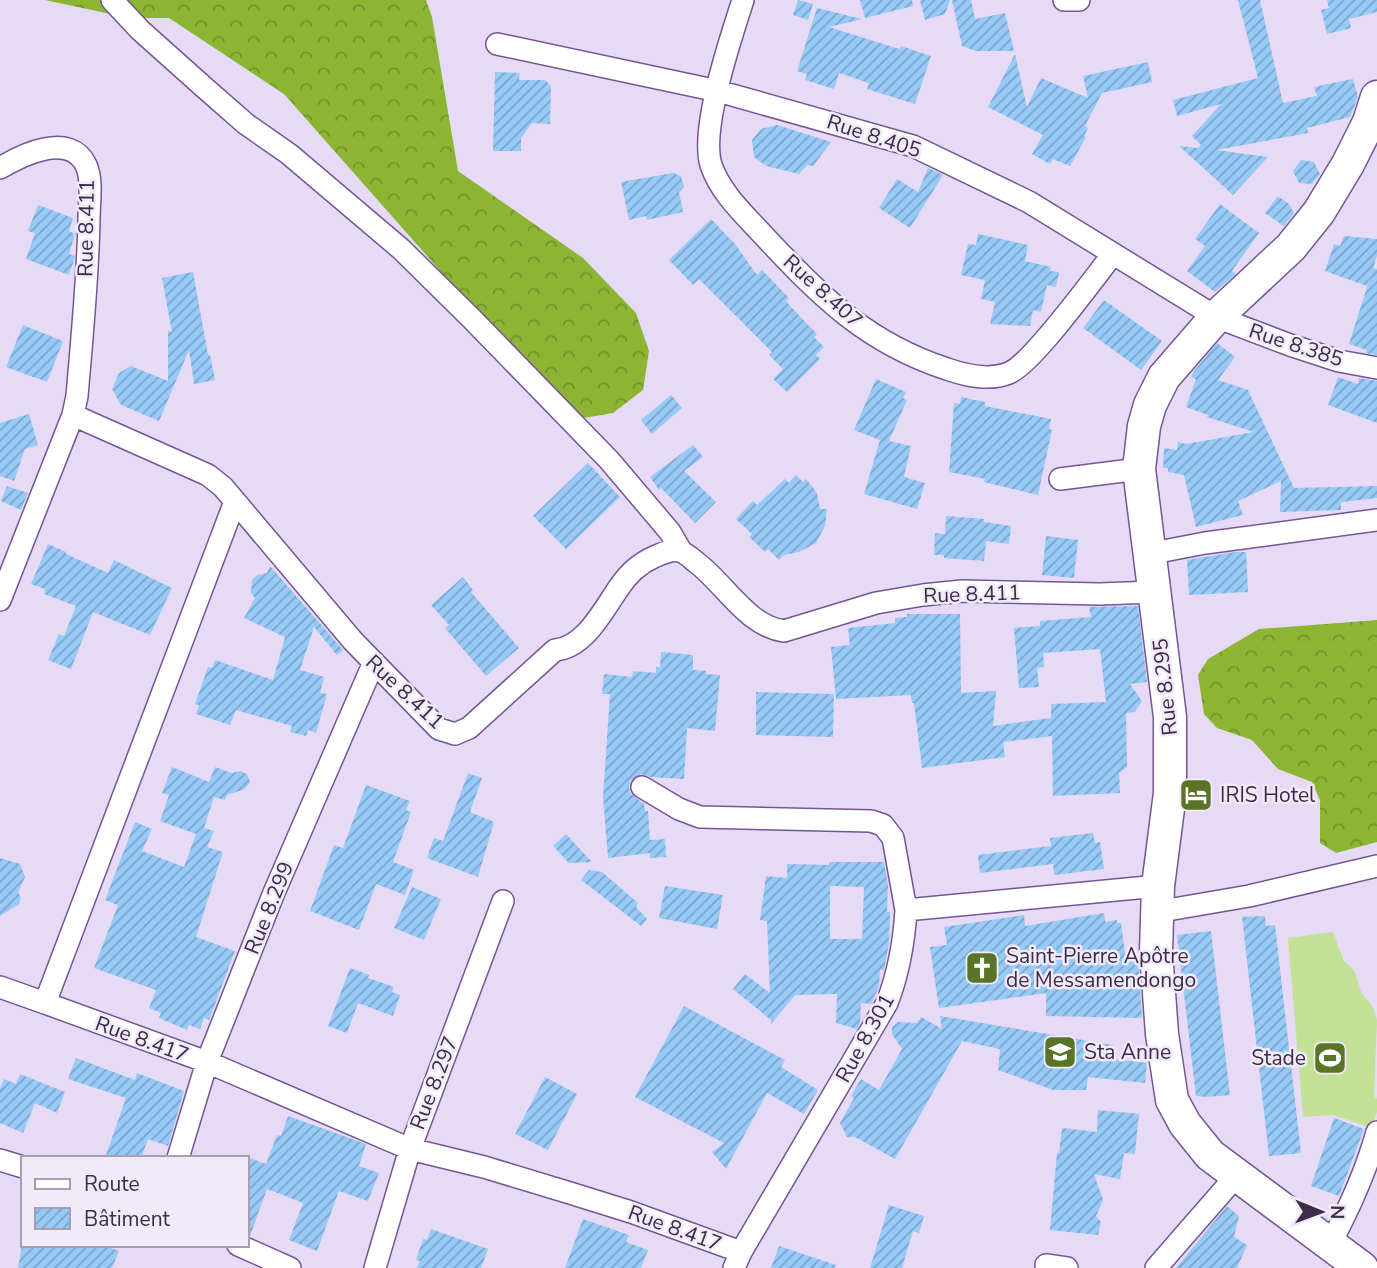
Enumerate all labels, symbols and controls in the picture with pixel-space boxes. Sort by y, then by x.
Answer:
street label: Rue 8.405 [823,108,925,164]
street label: Rue 8.411 [71,179,101,277]
street label: Rue 8.407 [777,248,869,334]
street label: Rue 8.385 [1245,317,1347,373]
street label: Rue 8.411 [923,578,1021,610]
street label: Rue 8.295 [1146,637,1184,737]
street label: Rue 8.411 [360,648,450,736]
hotel icon: IRIS Hotel [1177,776,1215,814]
place label: IRIS Hotel [1220,781,1316,809]
street label: Rue 8.299 [238,858,300,958]
place label: Saint-Pierre Apôtre de Messamendongo [1006,942,1196,994]
church icon: Saint-Pierre Apôtre de Messamendongo [963,949,1001,987]
street label: Rue 8.301 [829,989,901,1087]
street label: Rue 8.417 [91,1009,193,1069]
street label: Rue 8.297 [403,1032,465,1134]
school or university icon: Sta Anne [1041,1033,1079,1071]
place label: Sta Anne [1084,1038,1171,1066]
sports icon: Stade [1311,1039,1349,1077]
place label: Stade [1251,1044,1306,1072]
legend [21,1156,248,1247]
text: Route [84,1170,140,1198]
north arrow [1286,1177,1356,1247]
street label: Rue 8.417 [624,1198,726,1258]
text: Bâtiment [84,1205,171,1233]
text: N [1324,1205,1350,1220]

